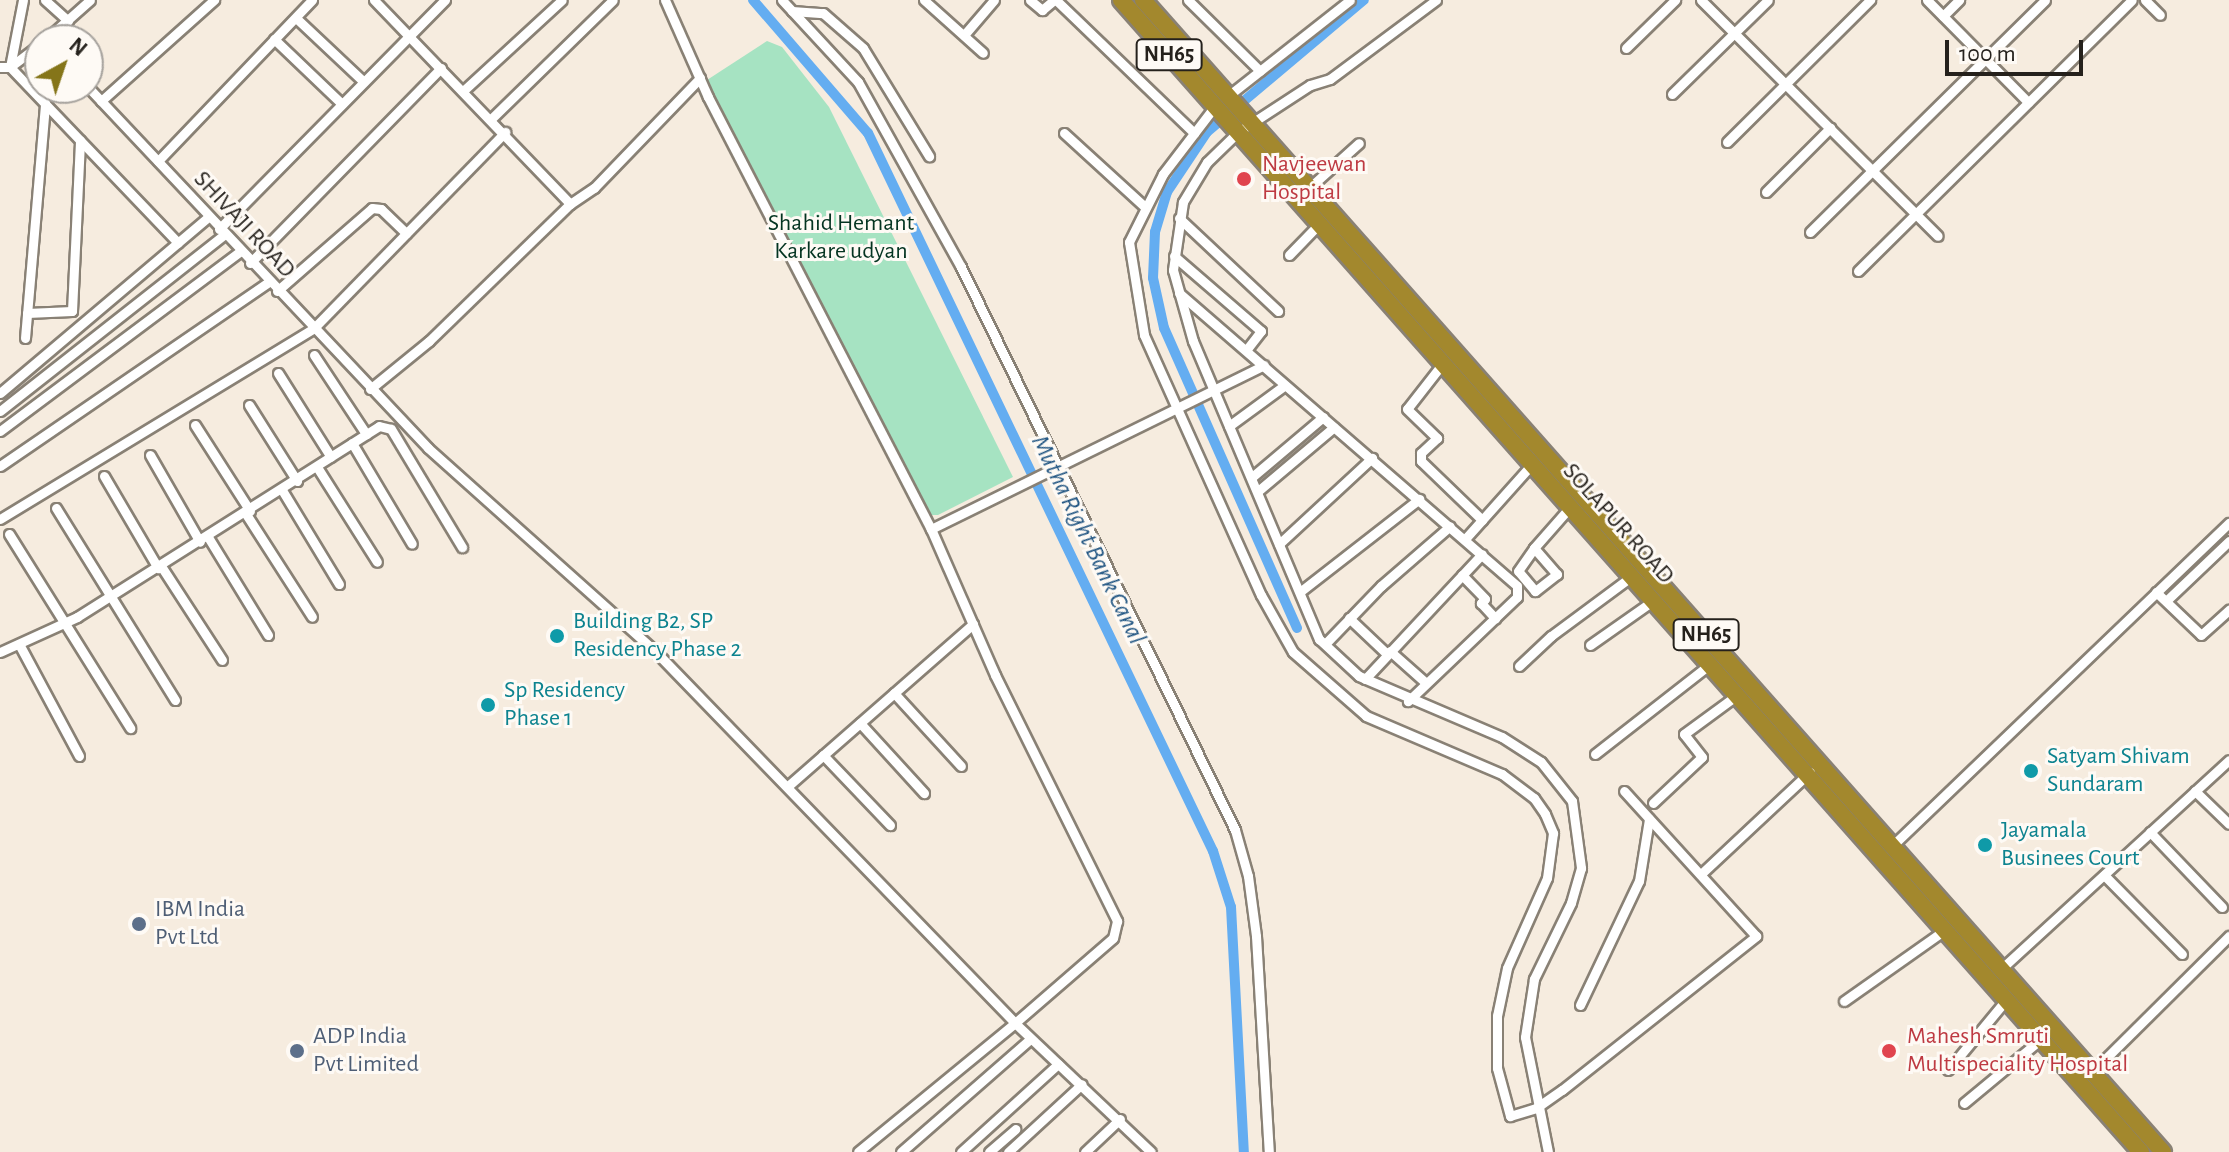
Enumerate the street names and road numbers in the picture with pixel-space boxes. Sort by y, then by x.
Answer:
road number: NH65 [1135,37,1203,73]
street label: SHIVAJI ROAD [187,166,301,284]
street label: SOLAPUR ROAD [1556,458,1680,590]
road number: NH65 [1672,617,1740,653]

